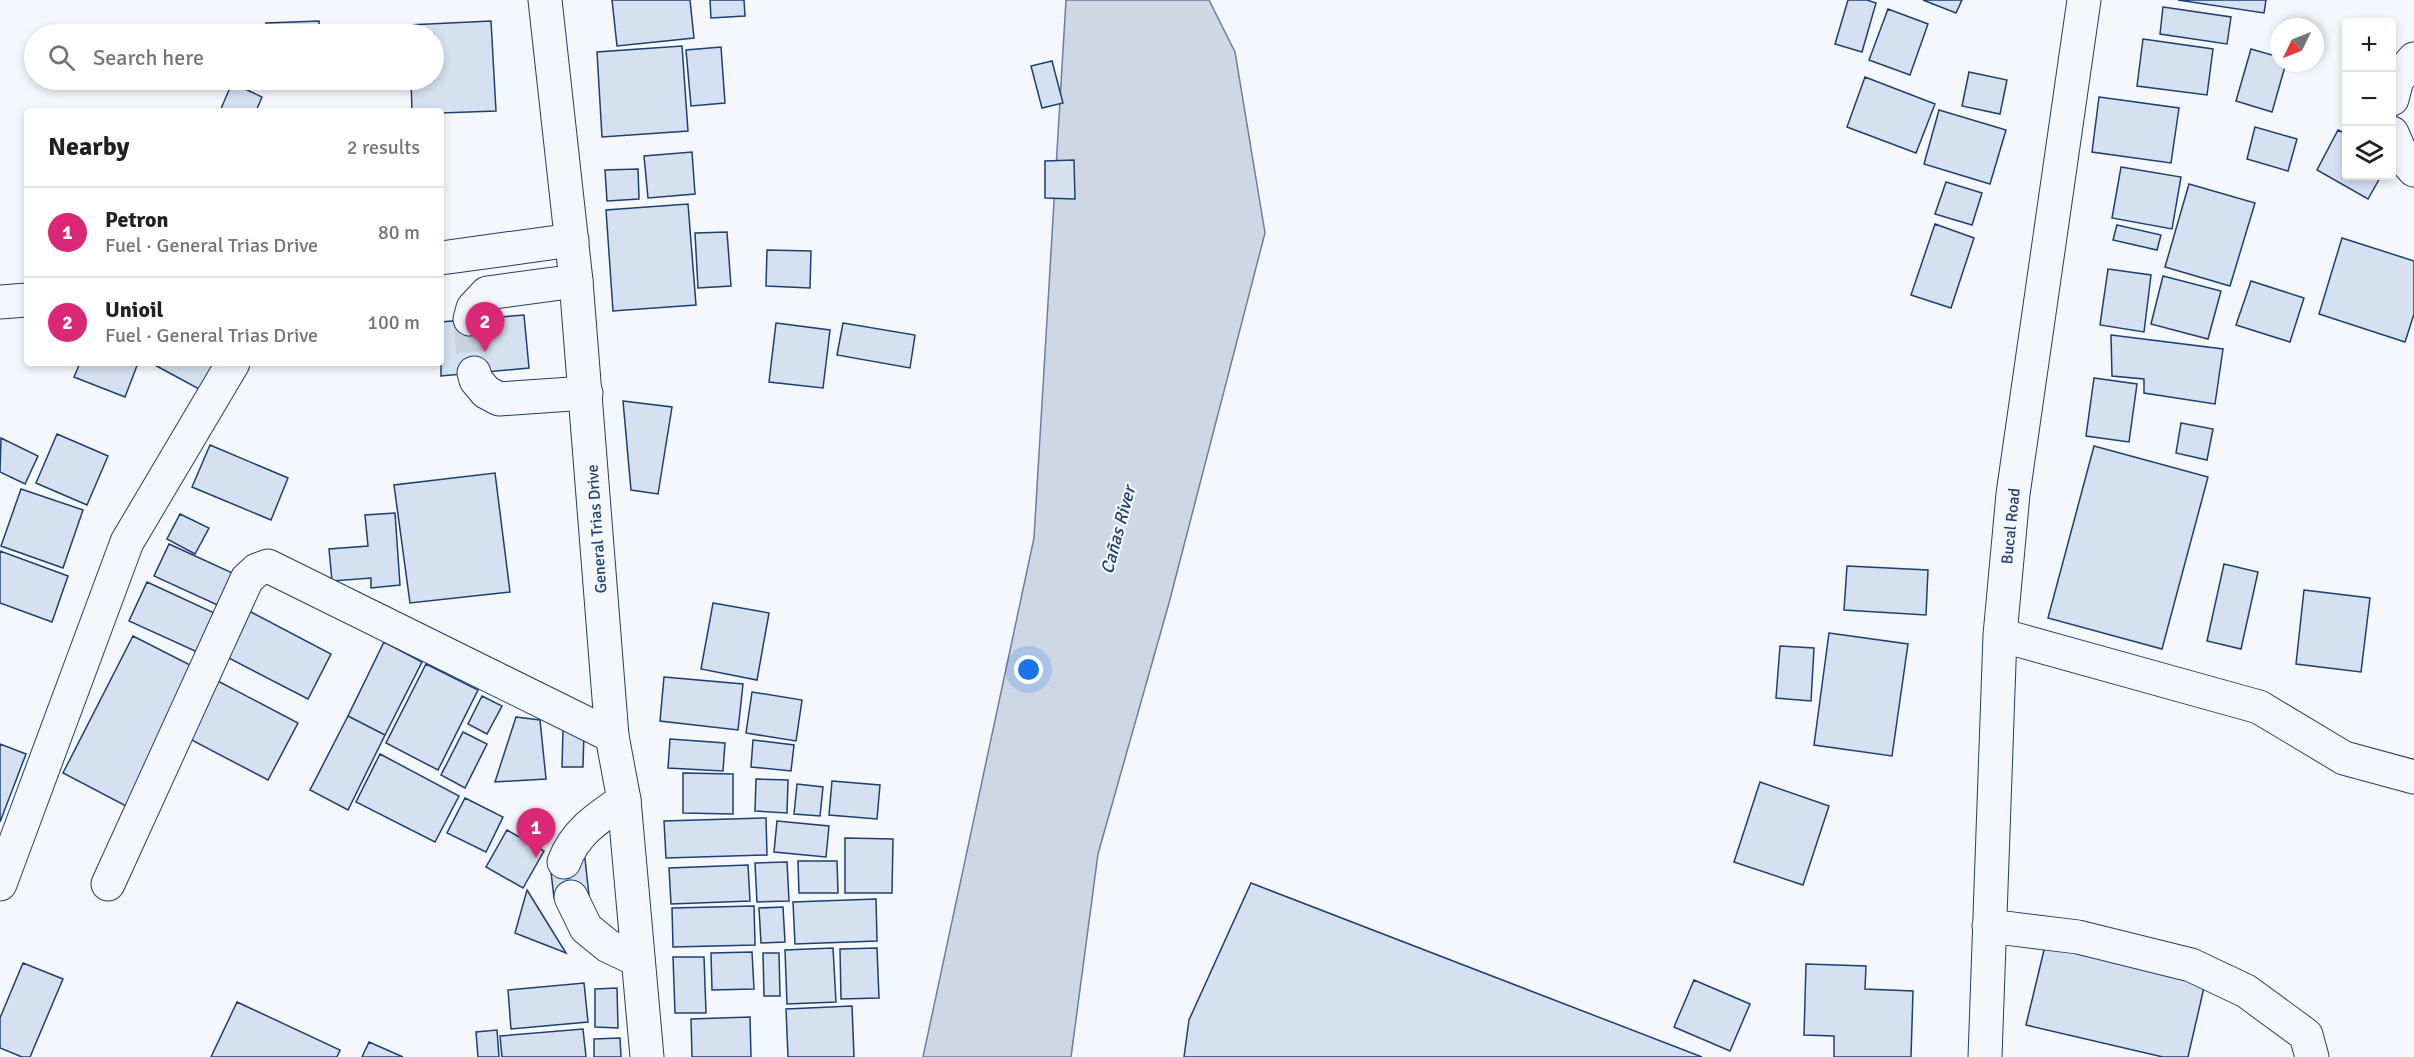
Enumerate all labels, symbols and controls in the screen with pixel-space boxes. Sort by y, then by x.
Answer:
north arrow [2270,18,2324,72]
map controls [2342,18,2396,180]
button: + [2342,18,2396,72]
search box [24,24,444,90]
icon: search [45,41,78,74]
text: Search here [93,44,204,71]
button: − [2342,72,2396,126]
button: layers [2342,126,2396,180]
text: Nearby [48,131,129,163]
text: 2 results [347,135,420,160]
text: Petron [105,206,169,233]
text: 1 [62,220,73,245]
text: 80 m [378,220,420,245]
text: Fuel · General Trias Drive [105,233,318,258]
text: Unioil [105,296,163,323]
pin: 2 [466,302,504,352]
text: 2 [62,310,73,335]
text: 100 m [367,310,420,335]
text: Fuel · General Trias Drive [105,323,318,348]
street label: General Trias Drive [583,464,611,594]
water label: Cañas River [1096,482,1141,576]
street label: Bucal Road [1997,487,2025,565]
your location [1014,655,1043,684]
pin: 1 [516,808,556,858]

